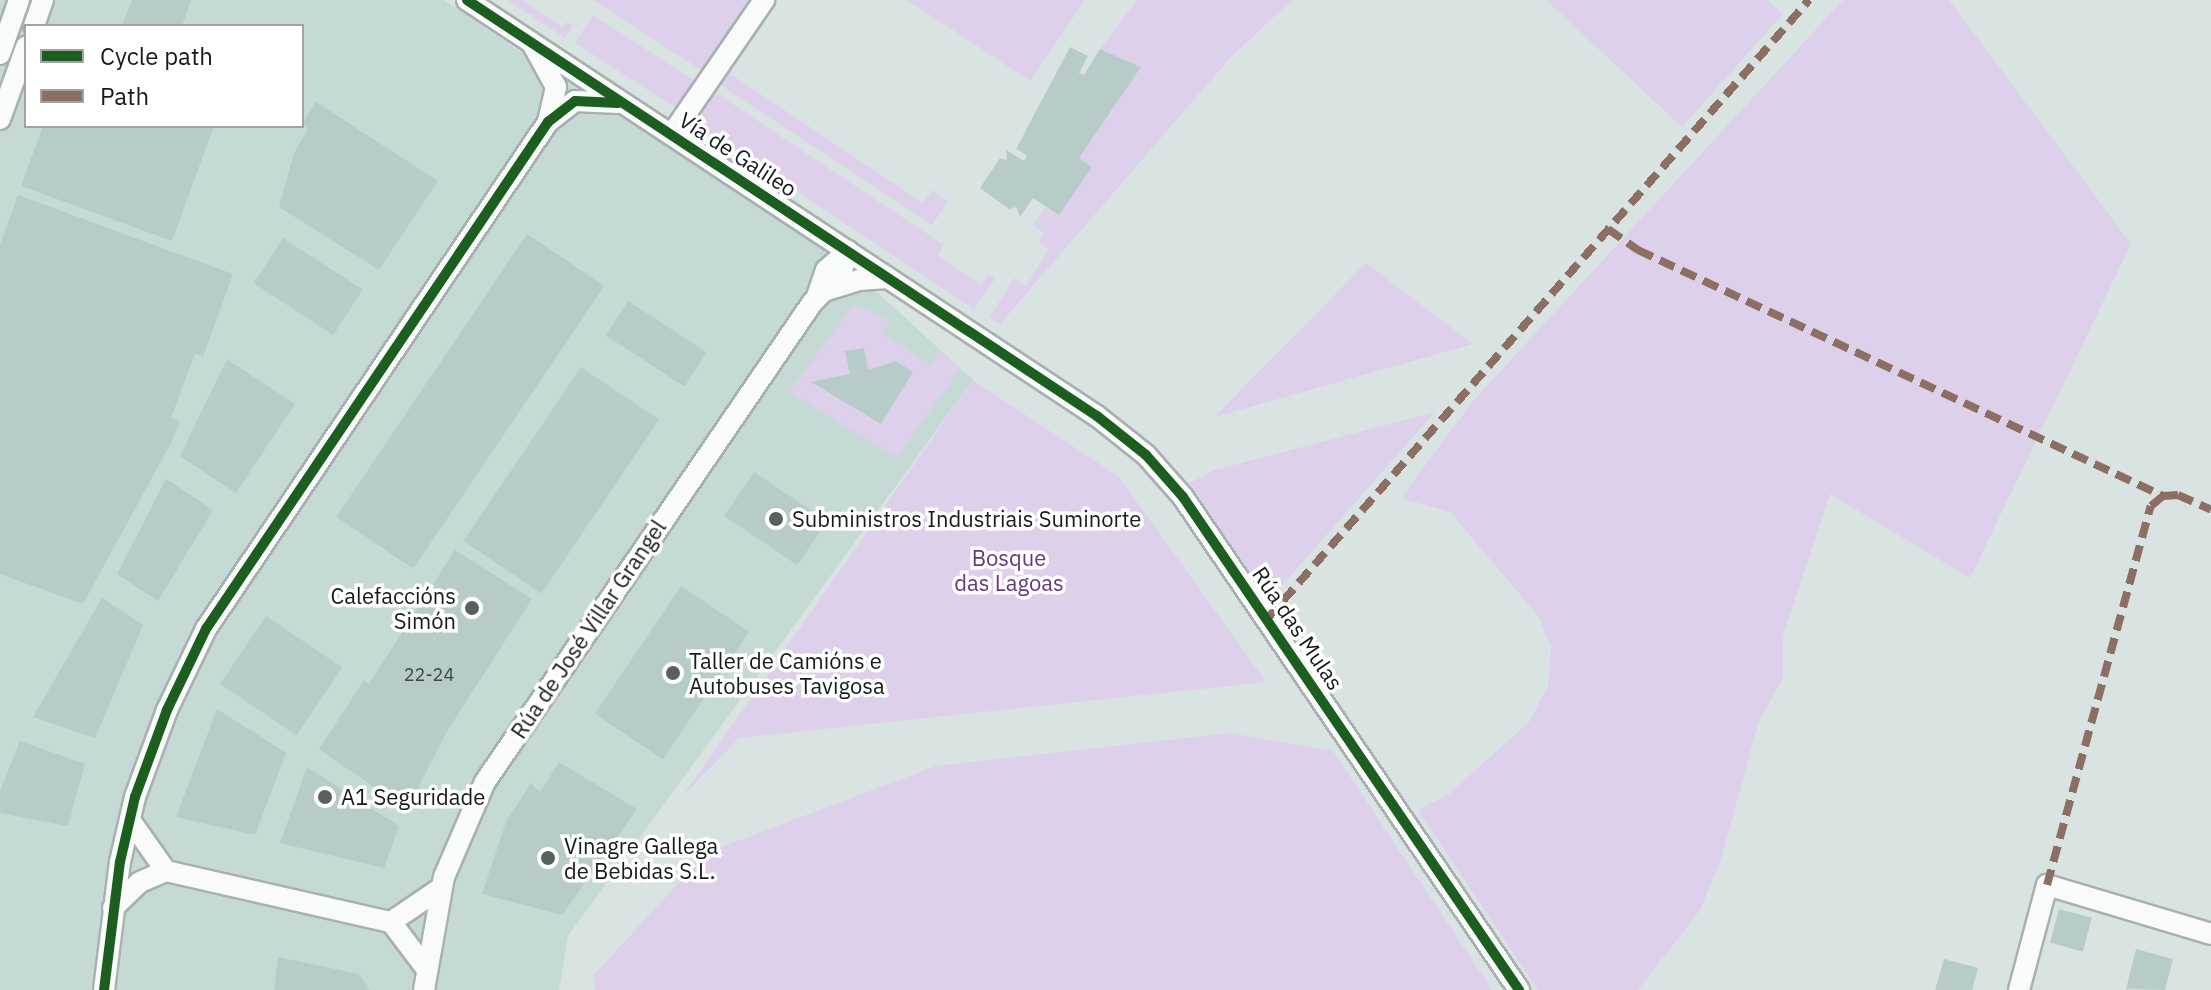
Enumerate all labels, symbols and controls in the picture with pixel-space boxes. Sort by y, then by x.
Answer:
legend [24,24,304,128]
text: Cycle path [100,40,213,72]
text: Path [100,80,149,112]
street label: Vía de Galileo [674,106,802,202]
place label: Subministros Industriais Suminorte [792,506,1141,532]
marker: Subministros Industriais Suminorte [767,510,785,528]
street label: Rúa de José Villar Grangel [505,515,671,743]
park label: Bosque das Lagoas [954,544,1064,596]
street label: Rúa das Mulas [1247,561,1349,695]
place label: Calefaccións Simón [331,582,456,634]
marker: Calefaccións Simón [463,599,481,617]
place label: Taller de Camións e Autobuses Tavigosa [689,647,885,698]
house number: 22-24 [404,664,454,686]
marker: Taller de Camións e Autobuses Tavigosa [664,664,682,682]
place label: A1 Seguridade [341,784,485,810]
marker: A1 Seguridade [316,788,334,806]
place label: Vinagre Gallega de Bebidas S.L. [564,832,718,884]
marker: Vinagre Gallega de Bebidas S.L. [539,849,557,867]

